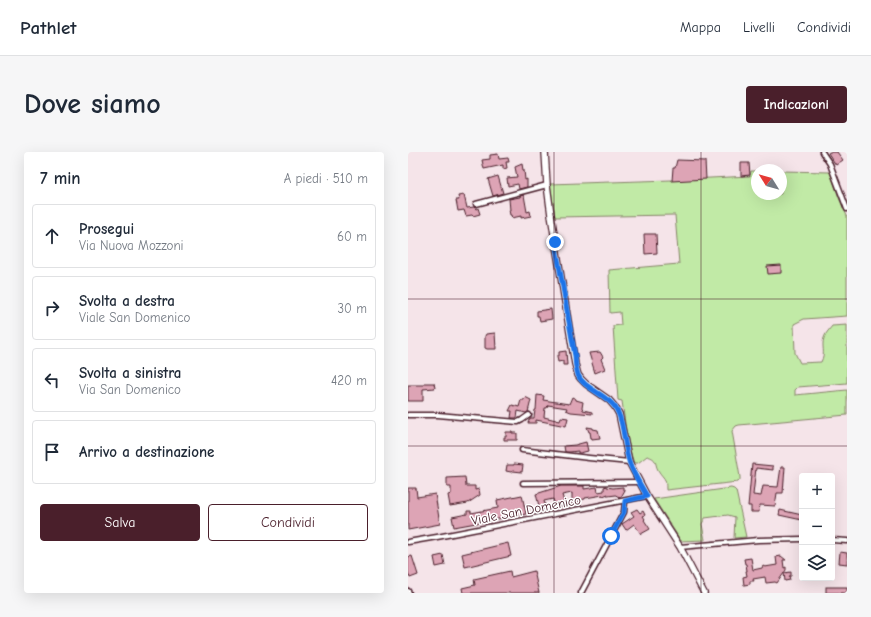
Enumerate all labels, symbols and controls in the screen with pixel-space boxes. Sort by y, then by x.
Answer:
text: Pathlet [20,17,76,39]
text: Mappa [680,19,721,36]
text: Livelli [743,19,775,36]
text: Condividi [797,19,851,36]
button: Indicazioni [746,86,847,123]
text: Dove siamo [24,88,161,120]
north arrow [751,164,787,200]
text: 7 min [40,169,81,188]
text: A piedi · 510 m [284,171,368,186]
text: Prosegui [79,220,134,238]
icon: ahead [41,225,63,247]
text: 60 m [337,229,367,244]
route end [546,233,564,251]
text: Via Nuova Mozzoni [79,238,184,253]
text: Svolta a destra [79,292,175,310]
icon: right [41,297,63,319]
text: 30 m [337,301,367,316]
text: Viale San Domenico [79,310,190,325]
text: Svolta a sinistra [79,364,181,382]
icon: left [41,369,63,391]
text: 420 m [331,373,367,388]
text: Via San Domenico [79,382,181,397]
icon: arrive [41,441,63,463]
text: Arrivo a destinazione [79,443,214,461]
map controls [799,473,835,581]
button: + [799,473,835,509]
street label: Viale San Domenico [470,492,582,528]
button: Salva [40,504,200,541]
button: Condividi [208,504,368,541]
button: − [799,509,835,545]
route start [602,527,620,545]
button: layers [799,545,835,581]

